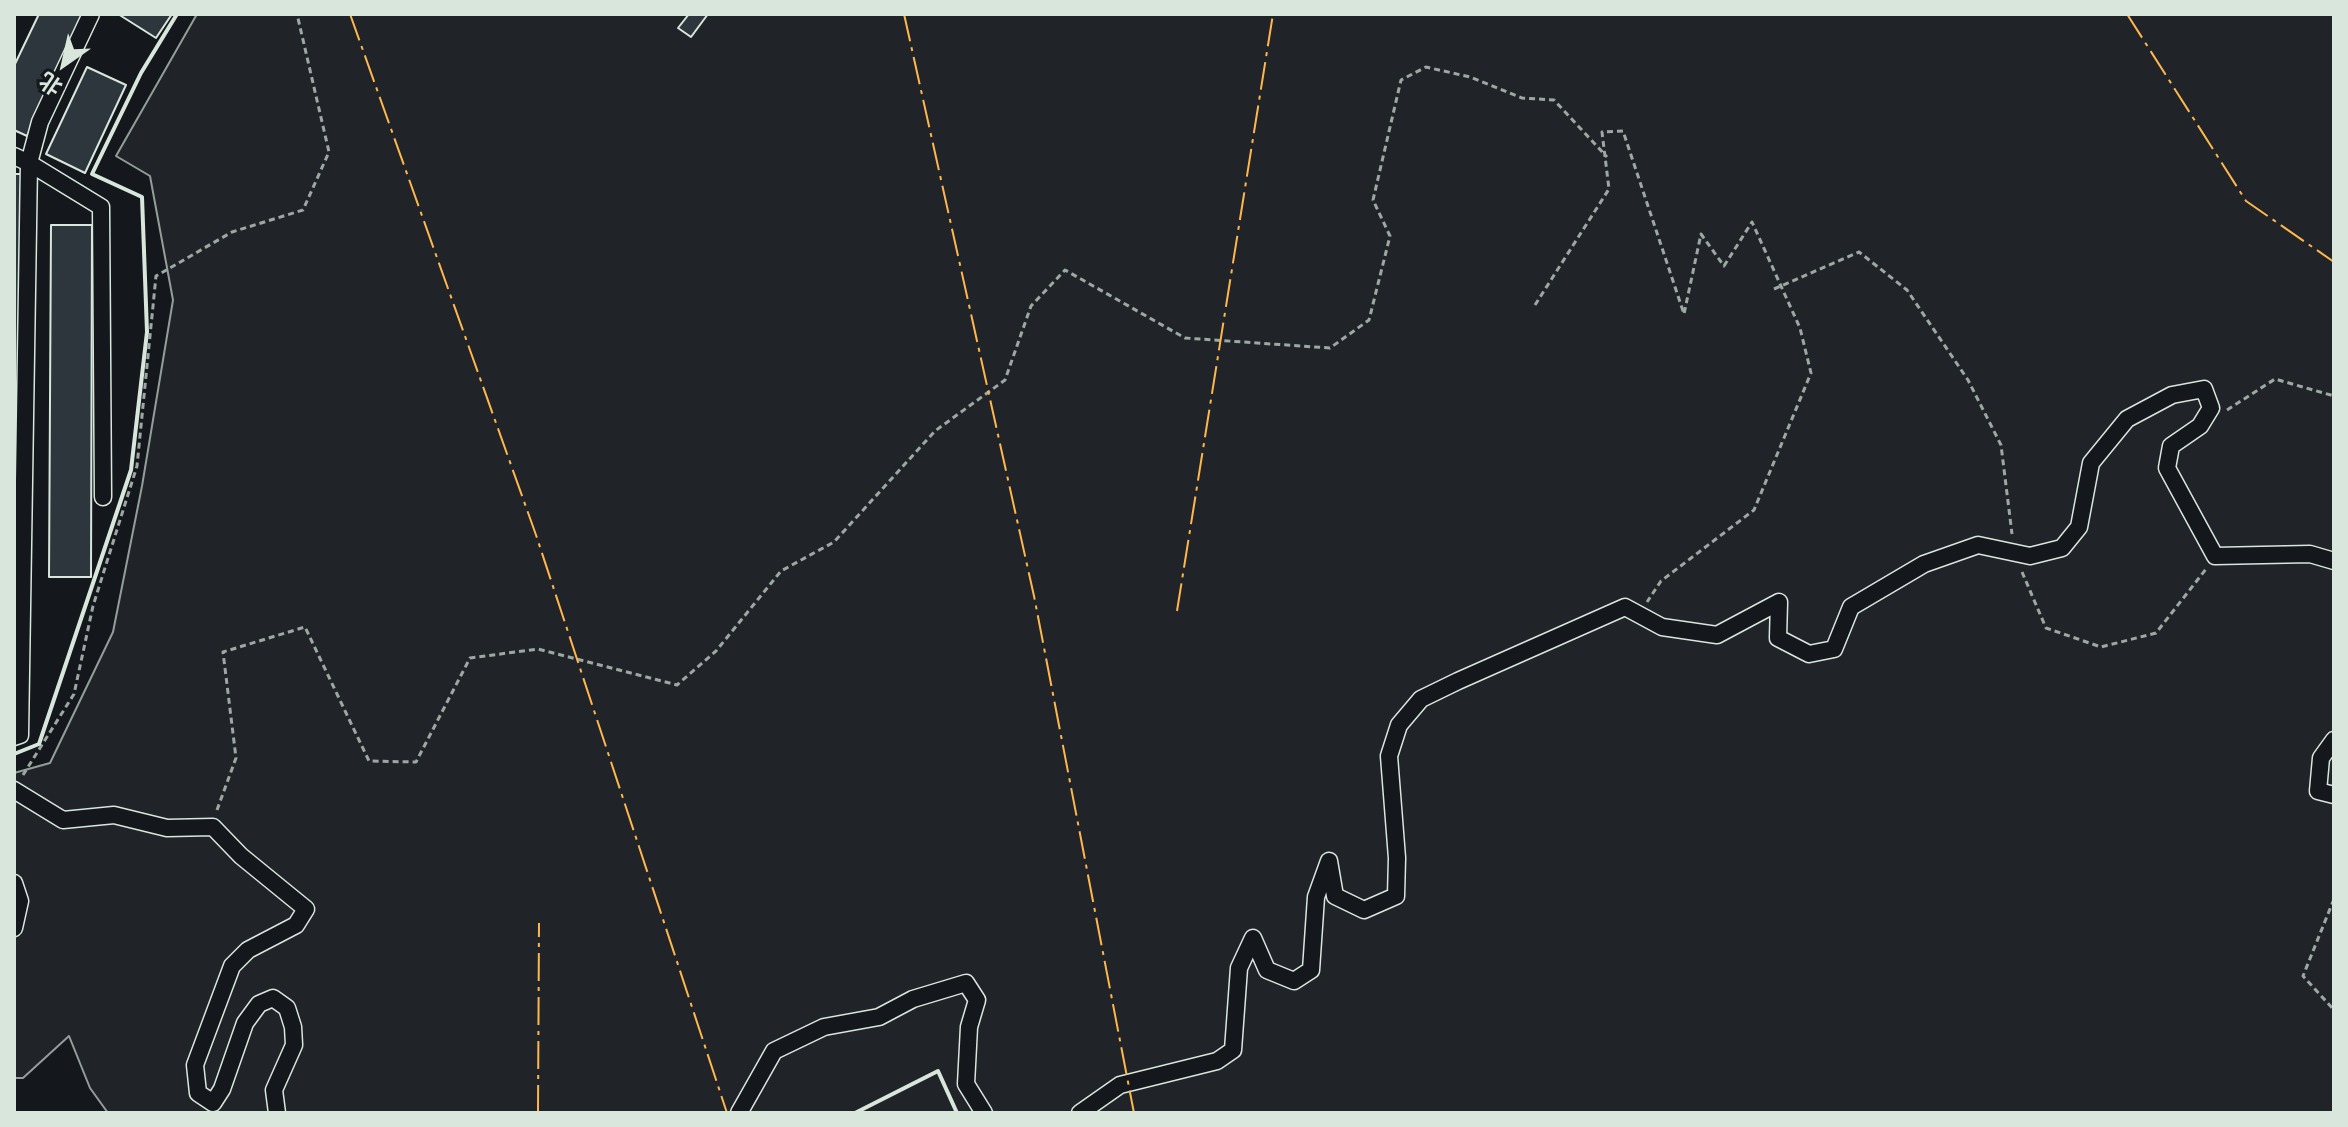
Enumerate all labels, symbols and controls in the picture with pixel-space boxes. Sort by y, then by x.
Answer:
north arrow [24,24,104,104]
text: 北 [34,67,67,102]

